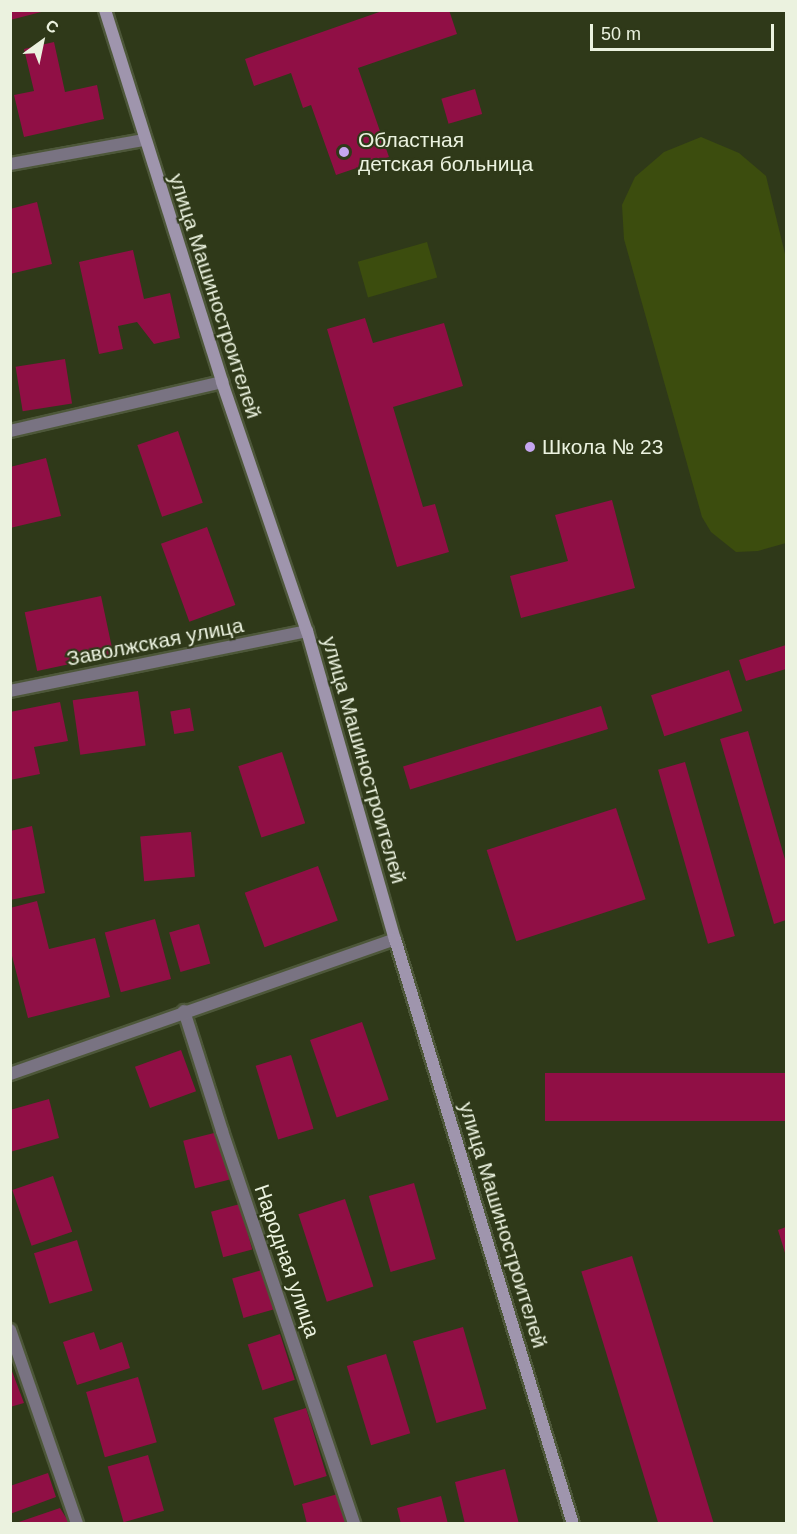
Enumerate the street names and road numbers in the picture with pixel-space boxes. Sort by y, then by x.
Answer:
street label: улица Машиностроителей [163,170,267,422]
street label: Заволжская улица [64,613,246,671]
street label: улица Машиностроителей [317,633,411,887]
street label: улица Машиностроителей [454,1099,552,1351]
street label: Народная улица [249,1181,325,1341]

